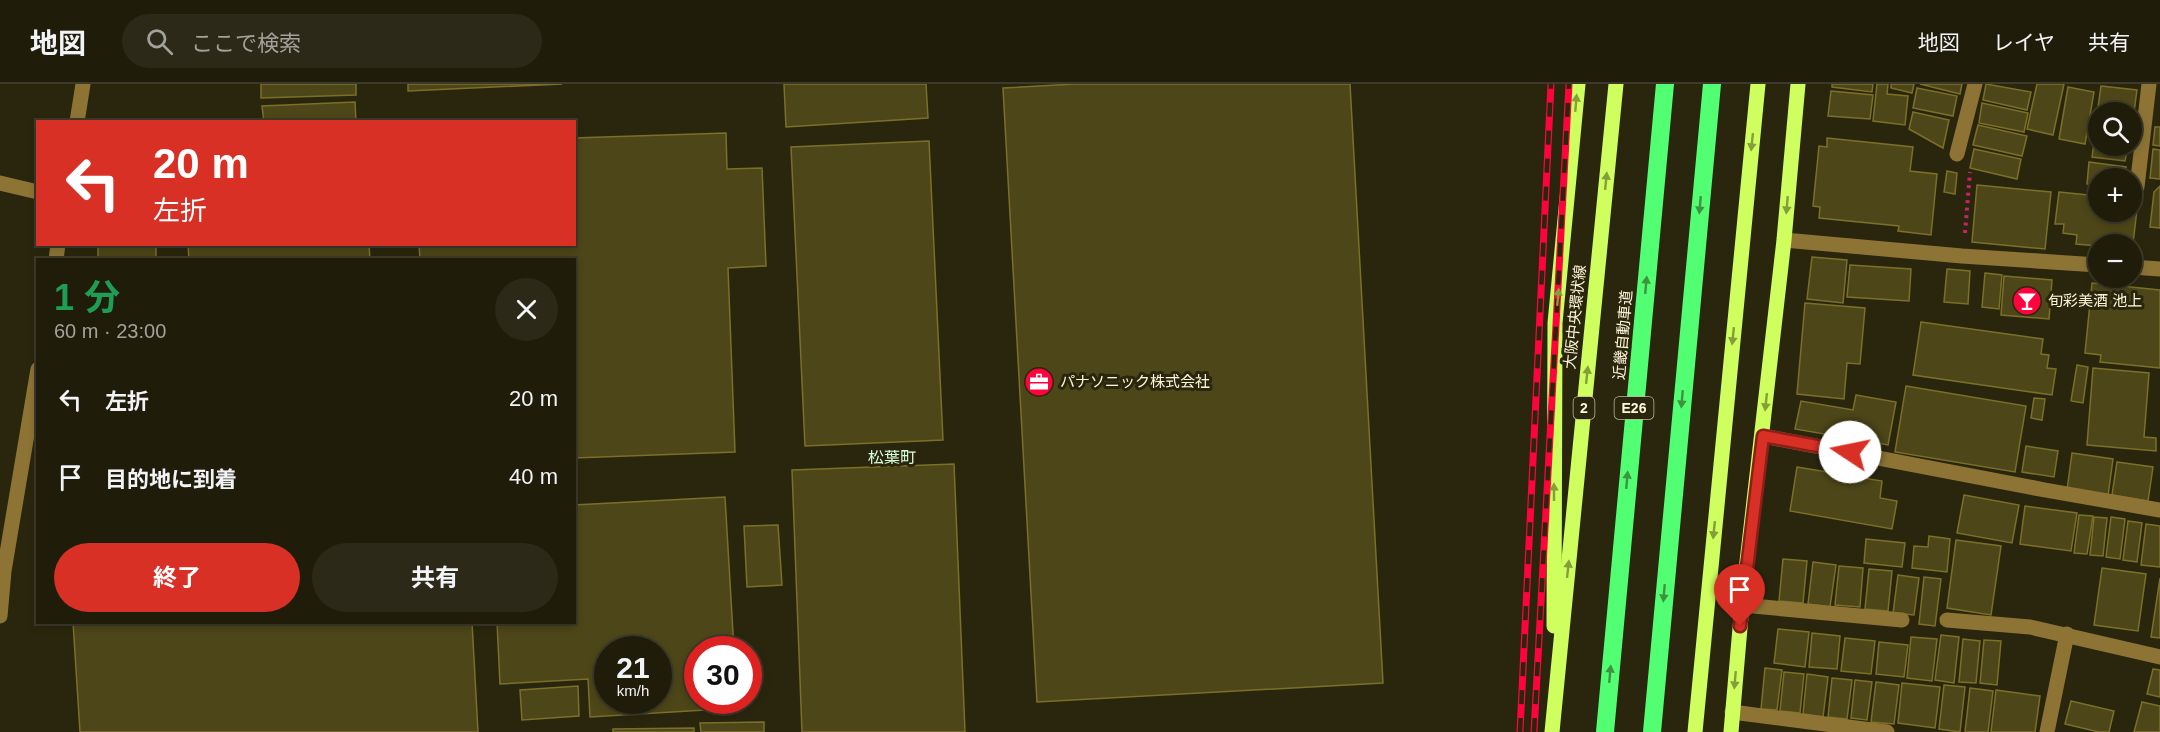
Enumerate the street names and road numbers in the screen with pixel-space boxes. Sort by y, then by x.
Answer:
street label: 大阪中央環状線 [1561,264,1588,370]
street label: 近畿自動車道 [1610,289,1635,381]
road number: 2 [1574,397,1594,419]
road number: E26 [1614,397,1654,419]

